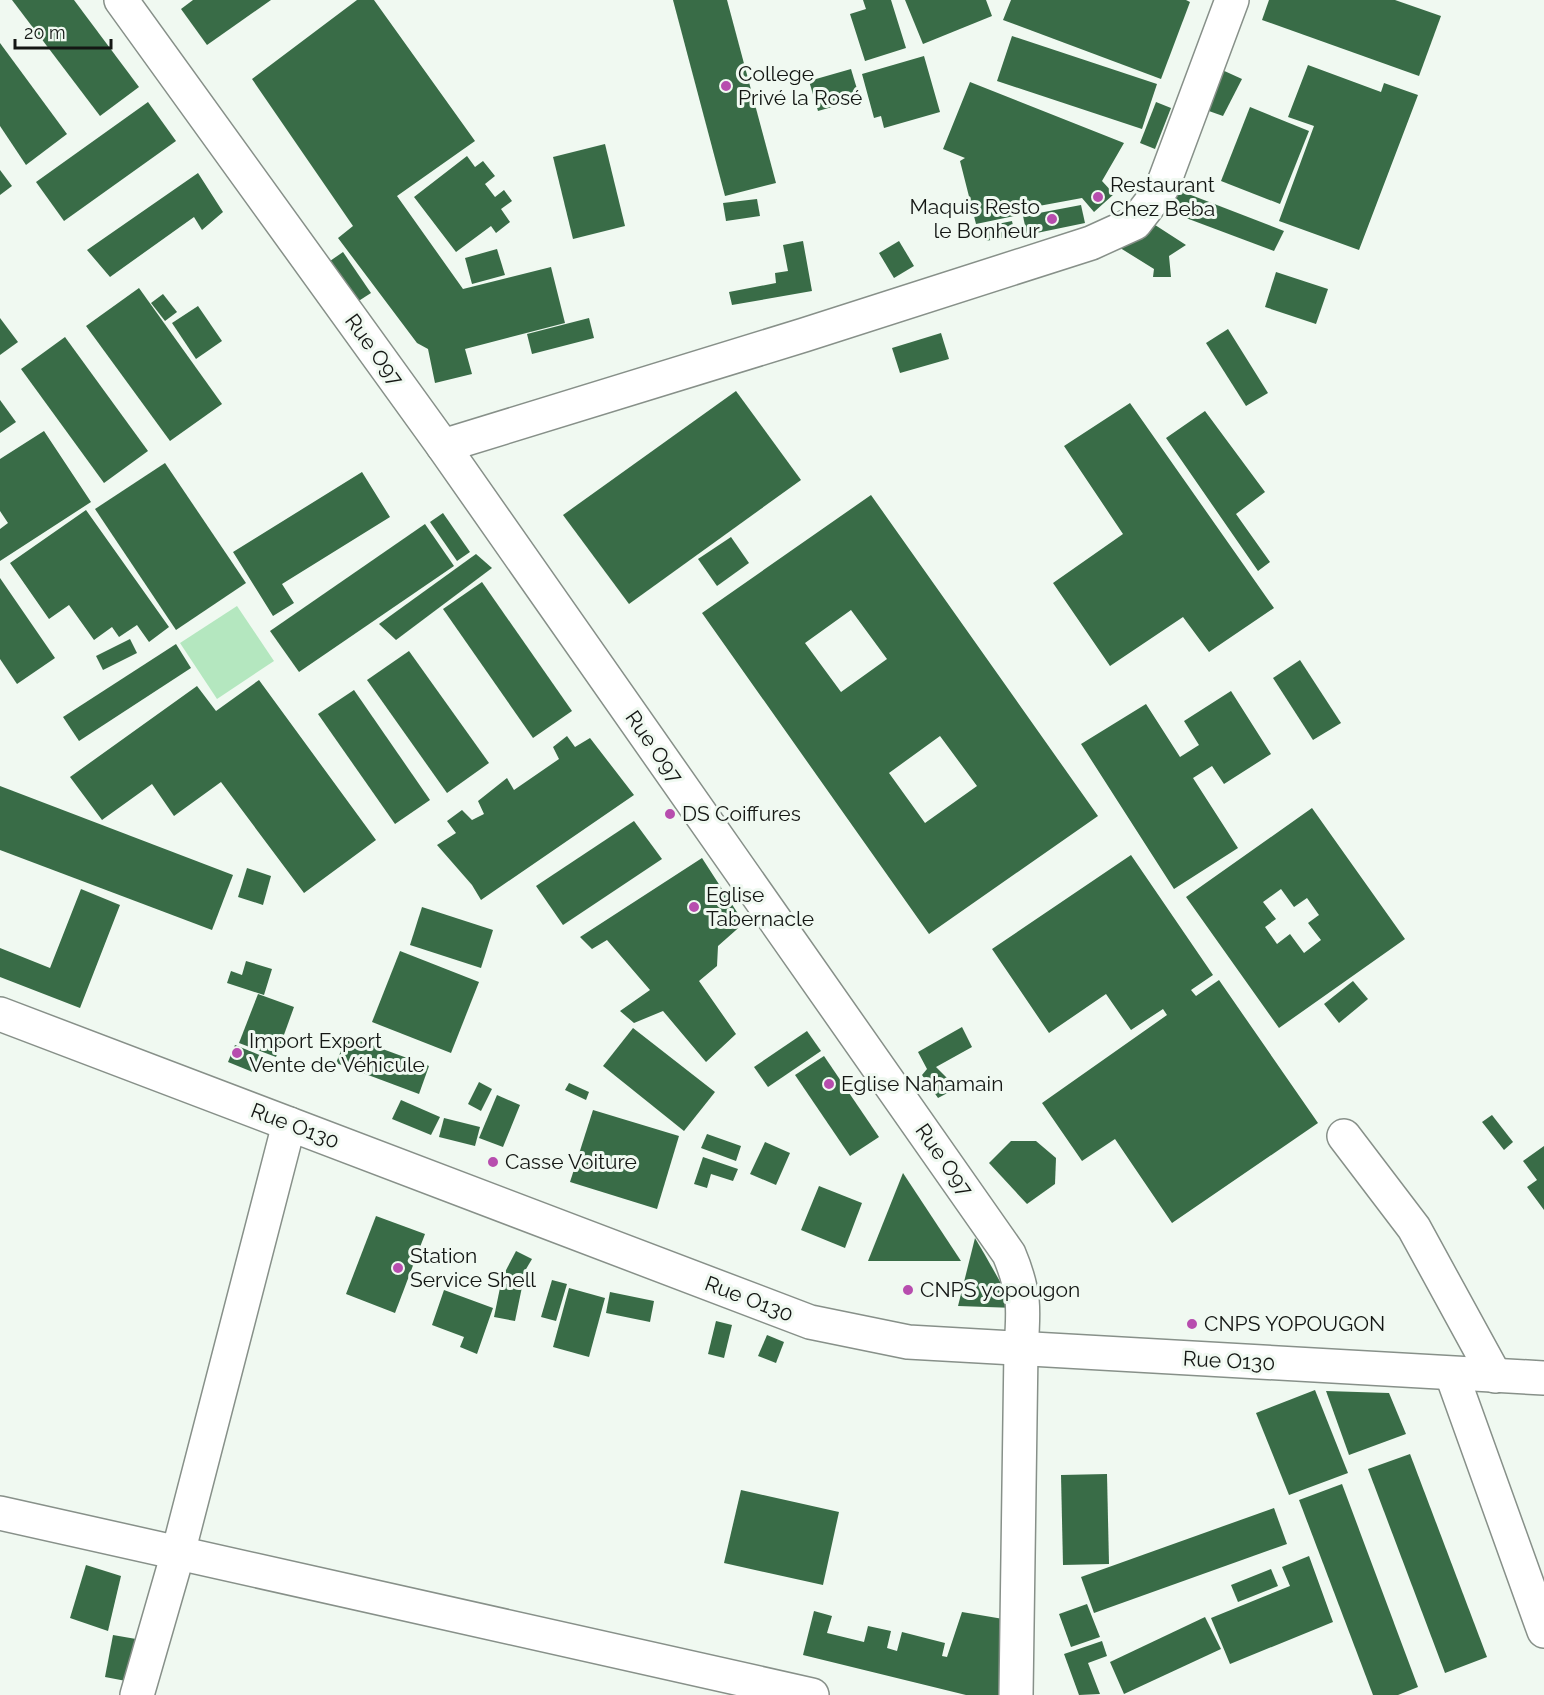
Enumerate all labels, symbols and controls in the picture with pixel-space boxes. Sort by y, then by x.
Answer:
scale bar [15,12,111,50]
text: 20 m [24,22,66,43]
place label: College Privé la Rosé [738,61,862,110]
marker: College Privé la Rosé [719,79,733,93]
place label: Restaurant Chez Beba [1110,172,1215,221]
marker: Restaurant Chez Beba [1091,190,1105,204]
place label: Maquis Resto le Bonheur [910,194,1041,243]
marker: Maquis Resto le Bonheur [1045,212,1059,226]
street label: Rue O97 [340,309,409,391]
street label: Rue O97 [620,706,689,788]
place label: DS Coiffures [682,801,801,826]
marker: DS Coiffures [663,807,677,821]
place label: Eglise Tabernacle [706,882,814,931]
marker: Eglise Tabernacle [687,900,701,914]
place label: Import Export Vente de Véhicule [249,1028,425,1077]
marker: Import Export Vente de Véhicule [230,1046,244,1060]
place label: Eglise Nahamain [841,1071,1003,1096]
marker: Eglise Nahamain [822,1077,836,1091]
street label: Rue O130 [247,1097,343,1154]
street label: Rue O97 [910,1119,979,1201]
place label: Casse Voiture [505,1149,637,1174]
marker: Casse Voiture [486,1155,500,1169]
place label: Station Service Shell [410,1243,536,1292]
marker: Station Service Shell [391,1261,405,1275]
street label: Rue O130 [701,1270,797,1327]
place label: CNPS yopougon [920,1277,1080,1302]
marker: CNPS yopougon [901,1283,915,1297]
place label: CNPS YOPOUGON [1204,1311,1385,1336]
marker: CNPS YOPOUGON [1185,1317,1199,1331]
street label: Rue O130 [1182,1346,1276,1375]

